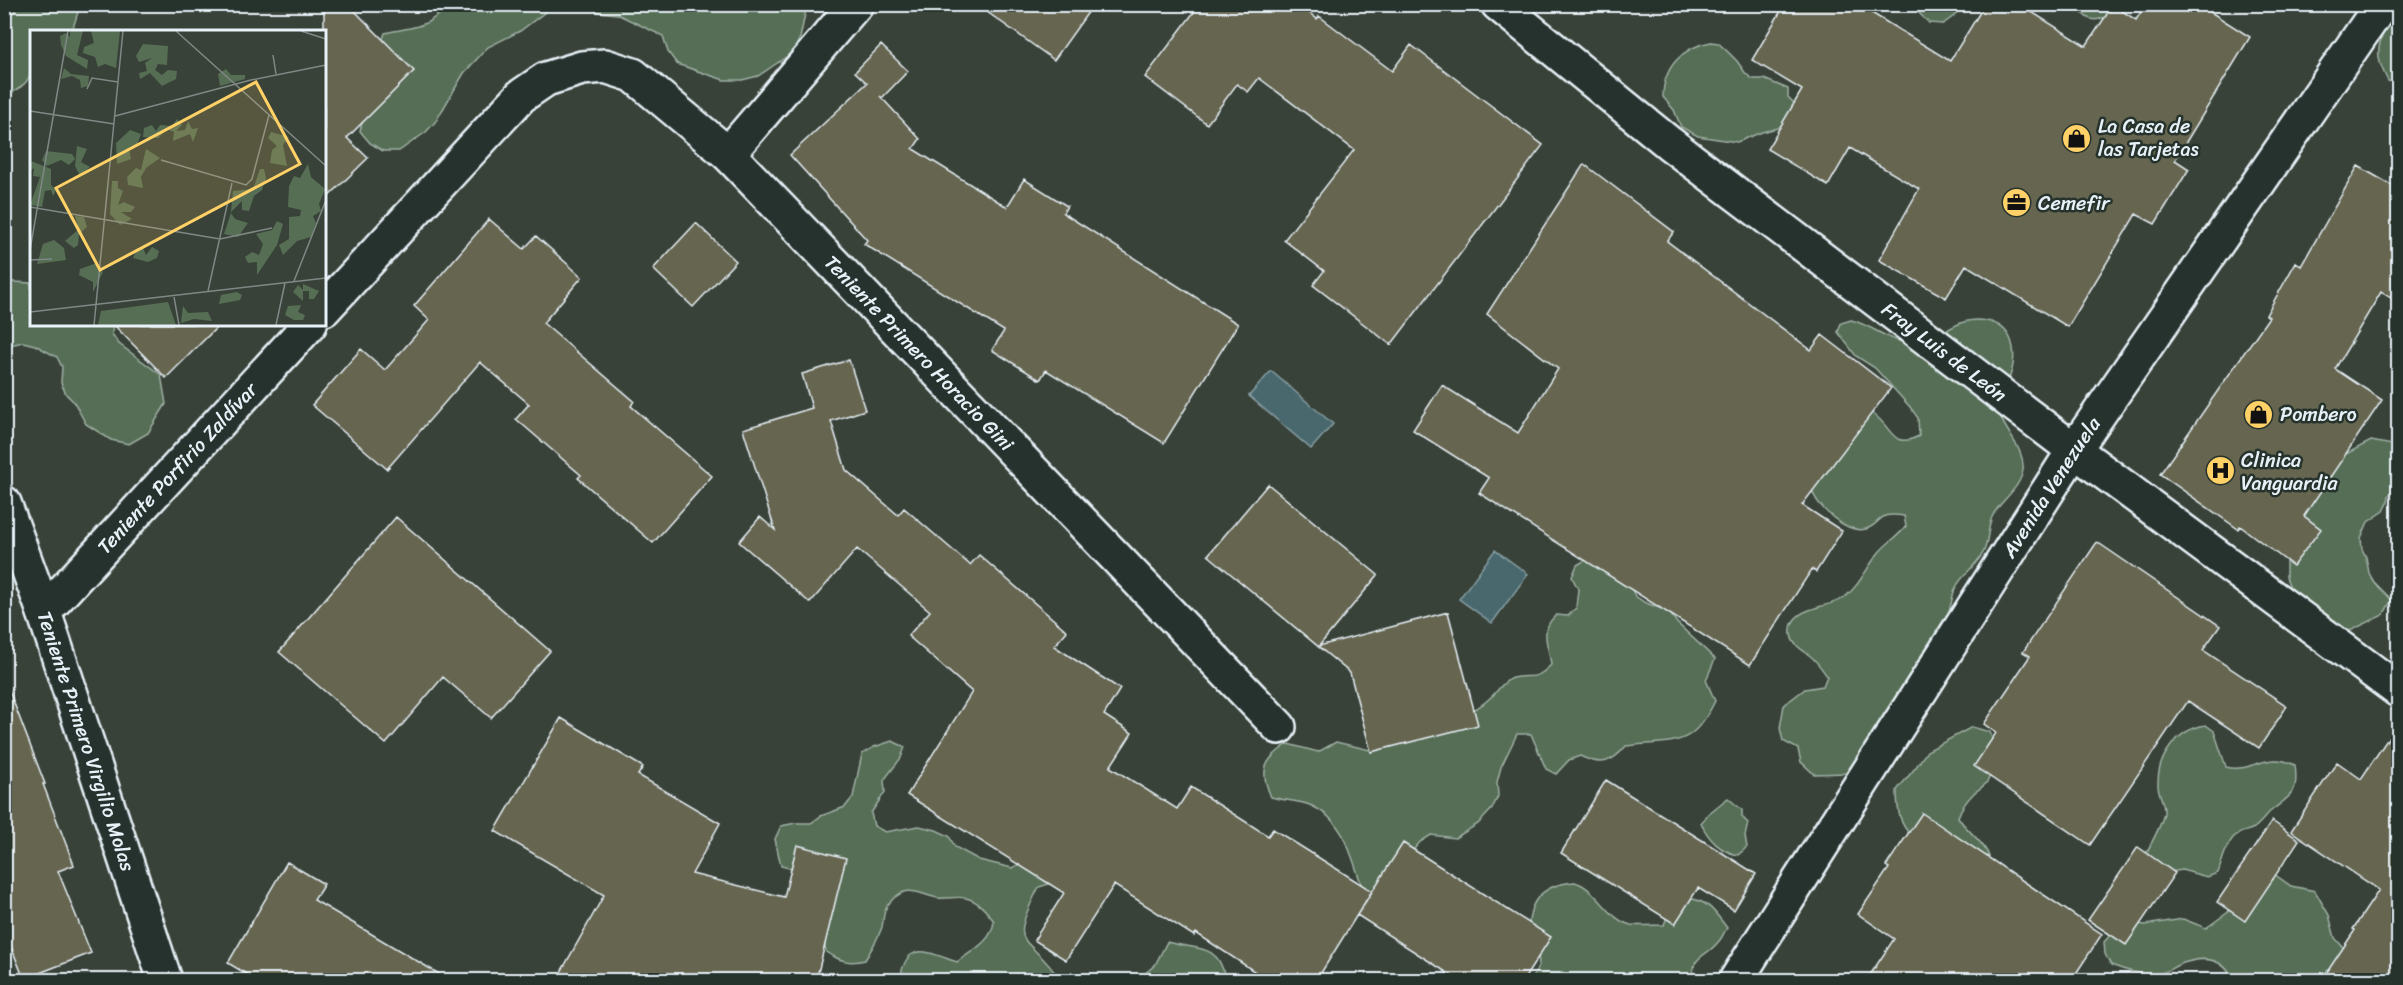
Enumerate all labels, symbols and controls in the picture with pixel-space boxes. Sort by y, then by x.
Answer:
inset map [30,30,326,326]
place label: La Casa de las Tarjetas [2098,109,2200,167]
shop icon: La Casa de las Tarjetas [2061,122,2093,154]
place label: Cemefir [2038,186,2111,221]
office icon: Cemefir [2001,187,2033,219]
street label: Teniente Primero Horacio Gini [816,246,1024,461]
street label: Fray Luis de León [1874,292,2015,411]
street label: Teniente Porfirio Zaldívar [88,373,267,562]
place label: Pombero [2280,397,2357,432]
shop icon: Pombero [2243,398,2275,430]
street label: Avenida Venezuela [1992,408,2110,566]
place label: Clinica Vanguardia [2241,443,2338,501]
hospital icon: Clinica Vanguardia [2204,455,2236,487]
street label: Teniente Primero Virgilio Molas [27,606,146,877]

